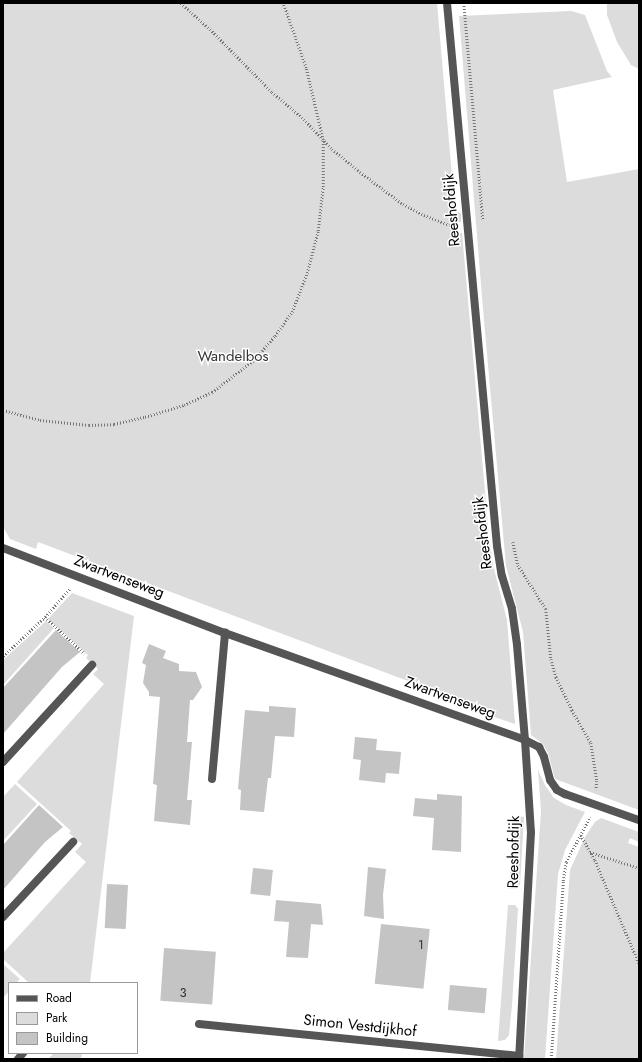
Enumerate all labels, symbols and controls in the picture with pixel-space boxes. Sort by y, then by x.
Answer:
street label: Reeshofdijk [440,173,464,247]
park label: Wandelbos [198,348,268,366]
street label: Reeshofdijk [470,496,496,570]
street label: Zwartvenseweg [71,552,167,602]
street label: Zwartvenseweg [402,673,498,723]
street label: Reeshofdijk [504,815,524,889]
house number: 1 [418,937,424,953]
legend [8,982,138,1054]
house number: 3 [179,985,187,1001]
text: Road [46,989,72,1007]
text: Park [46,1009,67,1027]
street label: Simon Vestdijkhof [303,1011,417,1041]
text: Building [46,1029,88,1047]

